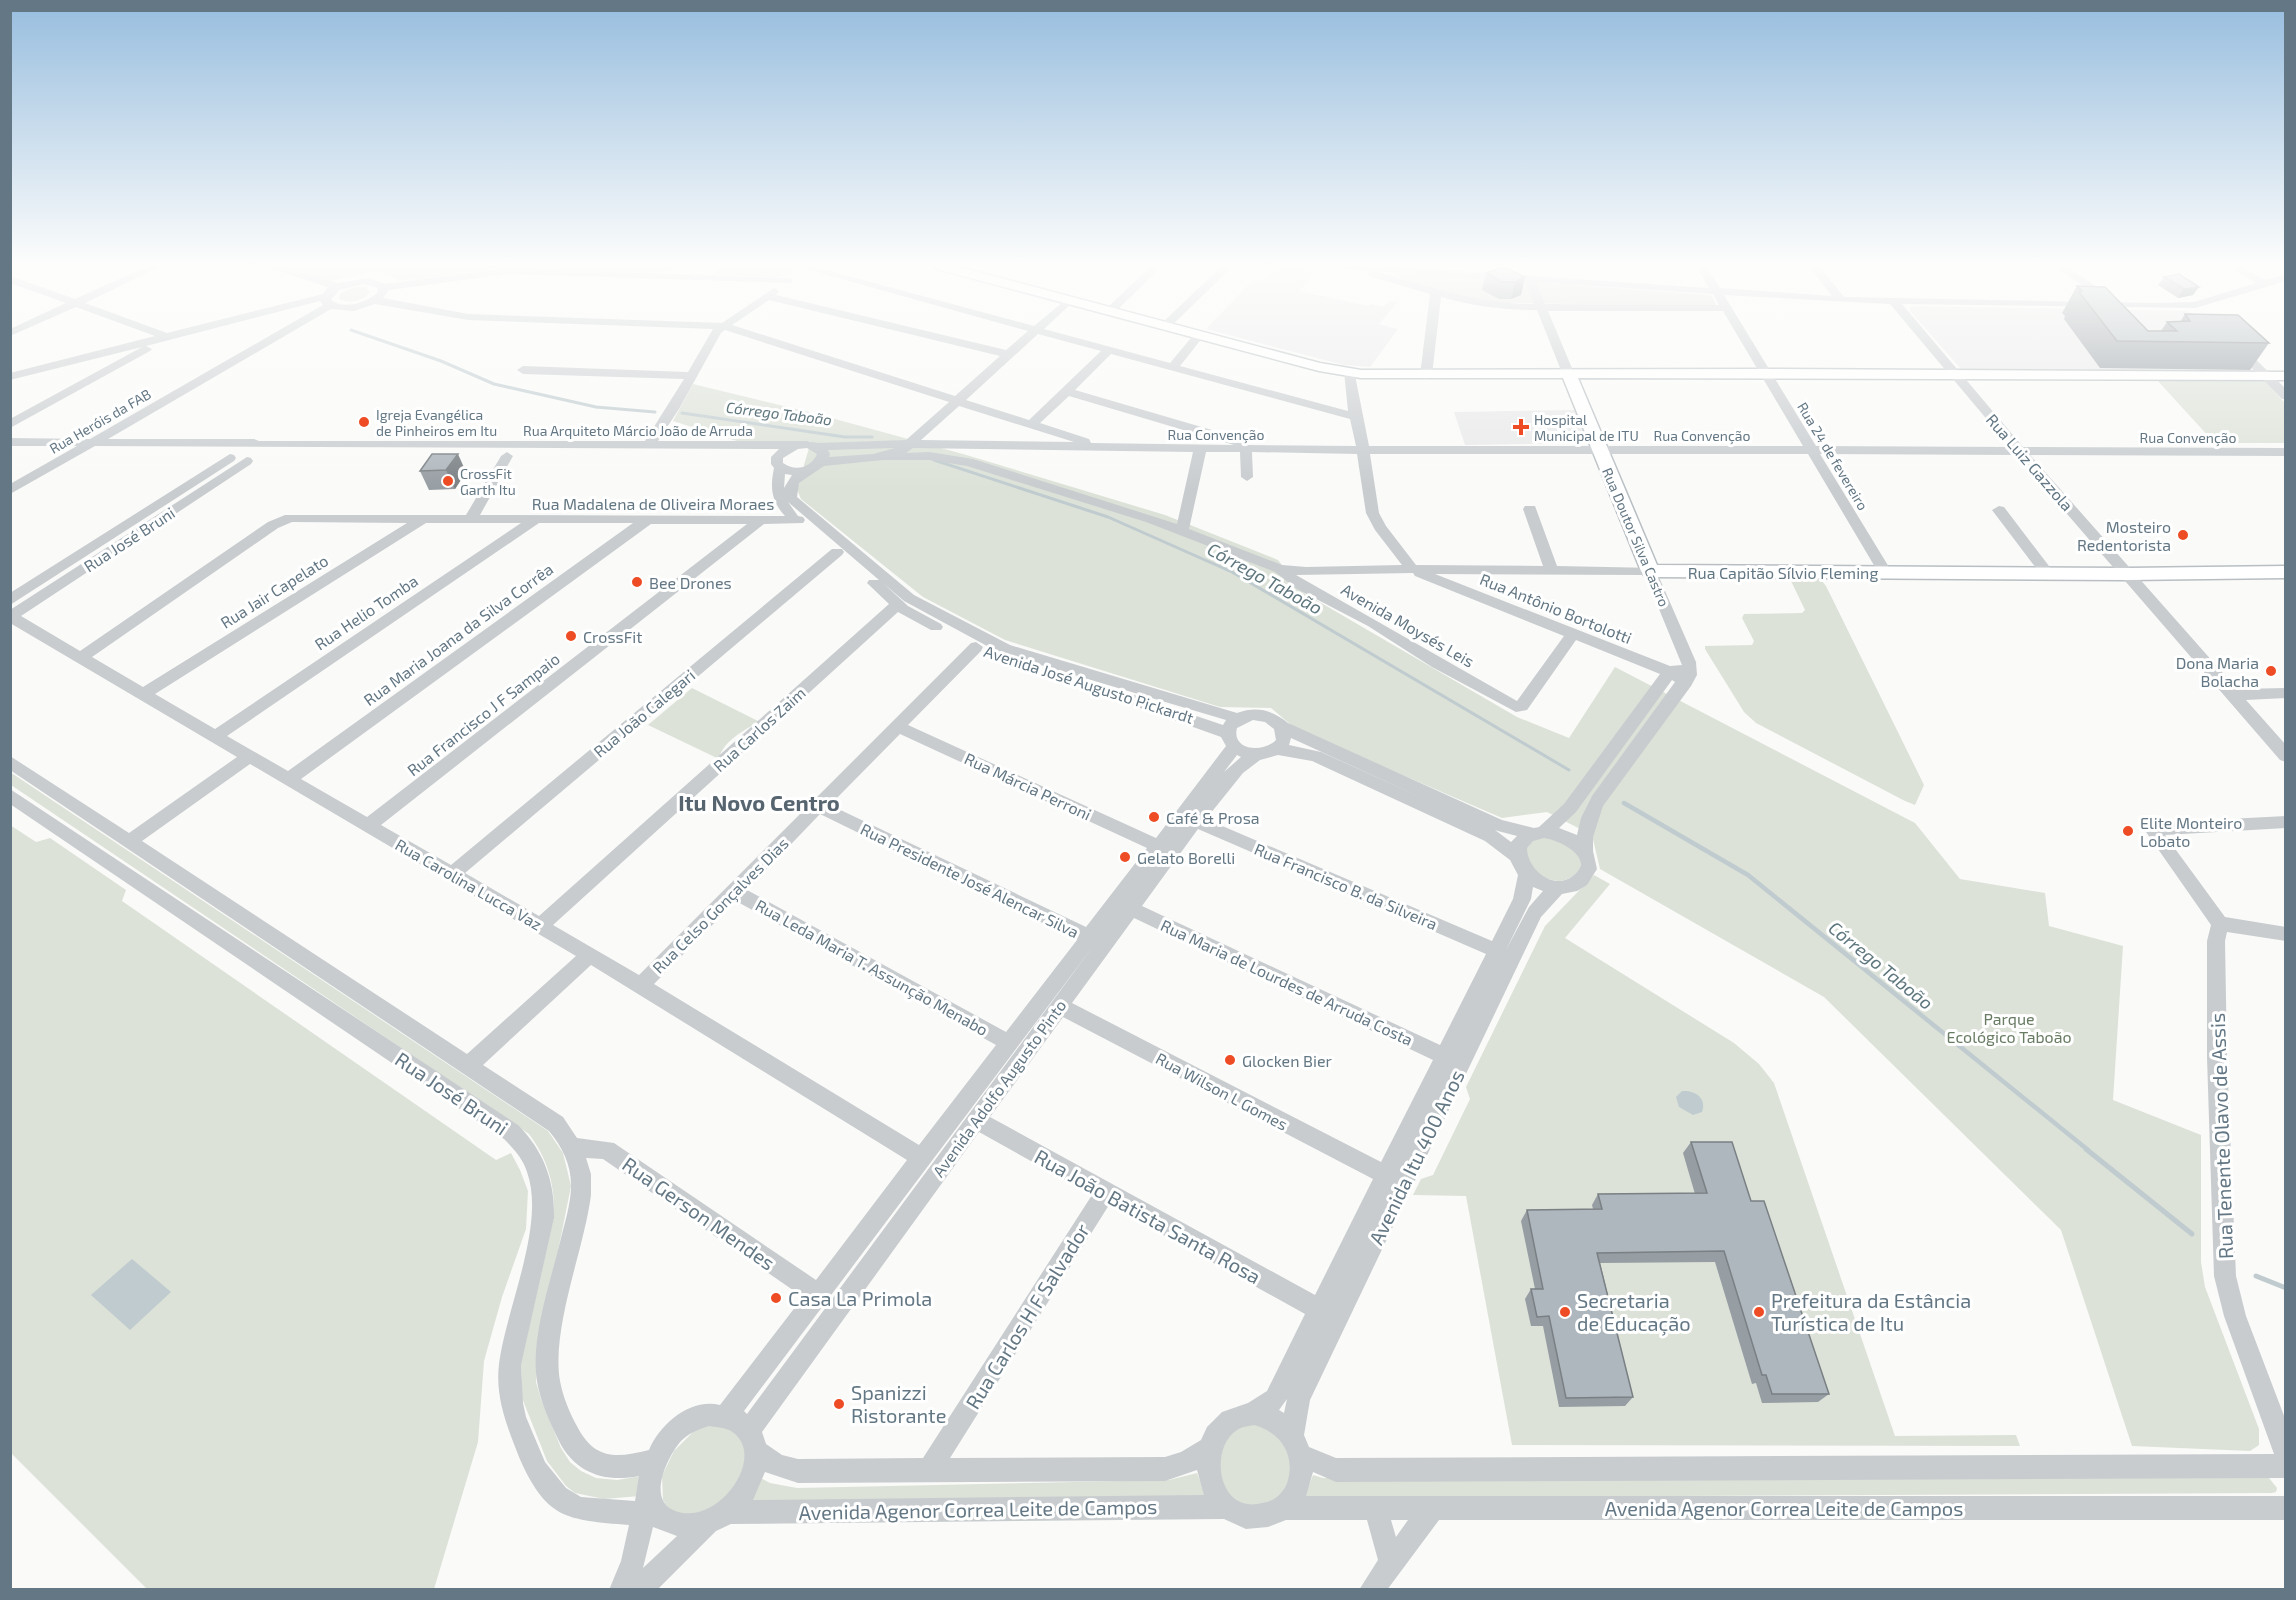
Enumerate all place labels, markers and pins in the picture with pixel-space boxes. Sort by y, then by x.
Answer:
place label: Igreja Evangélica de Pinheiros em Itu [376,406,497,439]
place label: Hospital Municipal de ITU [1534,411,1639,444]
marker: Igreja Evangélica de Pinheiros em Itu [357,415,371,429]
marker: Hospital Municipal de ITU [1512,418,1530,436]
place label: CrossFit Garth Itu [460,465,516,498]
marker: CrossFit Garth Itu [441,474,455,488]
place label: Mosteiro Redentorista [2077,517,2171,554]
marker: Mosteiro Redentorista [2176,528,2190,542]
place label: Bee Drones [649,573,732,592]
marker: Bee Drones [630,575,644,589]
place label: CrossFit [583,627,642,646]
marker: CrossFit [564,629,578,643]
place label: Dona Maria Bolacha [2176,653,2259,690]
marker: Dona Maria Bolacha [2264,664,2278,678]
place label: Café & Prosa [1166,808,1260,827]
marker: Café & Prosa [1147,810,1161,824]
place label: Elite Monteiro Lobato [2140,813,2242,850]
marker: Elite Monteiro Lobato [2121,824,2135,838]
place label: Gelato Borelli [1137,848,1235,867]
marker: Gelato Borelli [1118,850,1132,864]
place label: Glocken Bier [1242,1051,1333,1070]
marker: Glocken Bier [1223,1053,1237,1067]
place label: Casa La Primola [788,1286,932,1310]
place label: Secretaria de Educação [1577,1288,1691,1336]
place label: Prefeitura da Estância Turística de Itu [1771,1288,1971,1335]
marker: Casa La Primola [769,1291,783,1305]
marker: Secretaria de Educação [1558,1305,1572,1319]
marker: Prefeitura da Estância Turística de Itu [1752,1305,1766,1319]
place label: Spanizzi Ristorante [851,1380,946,1427]
marker: Spanizzi Ristorante [832,1397,846,1411]

